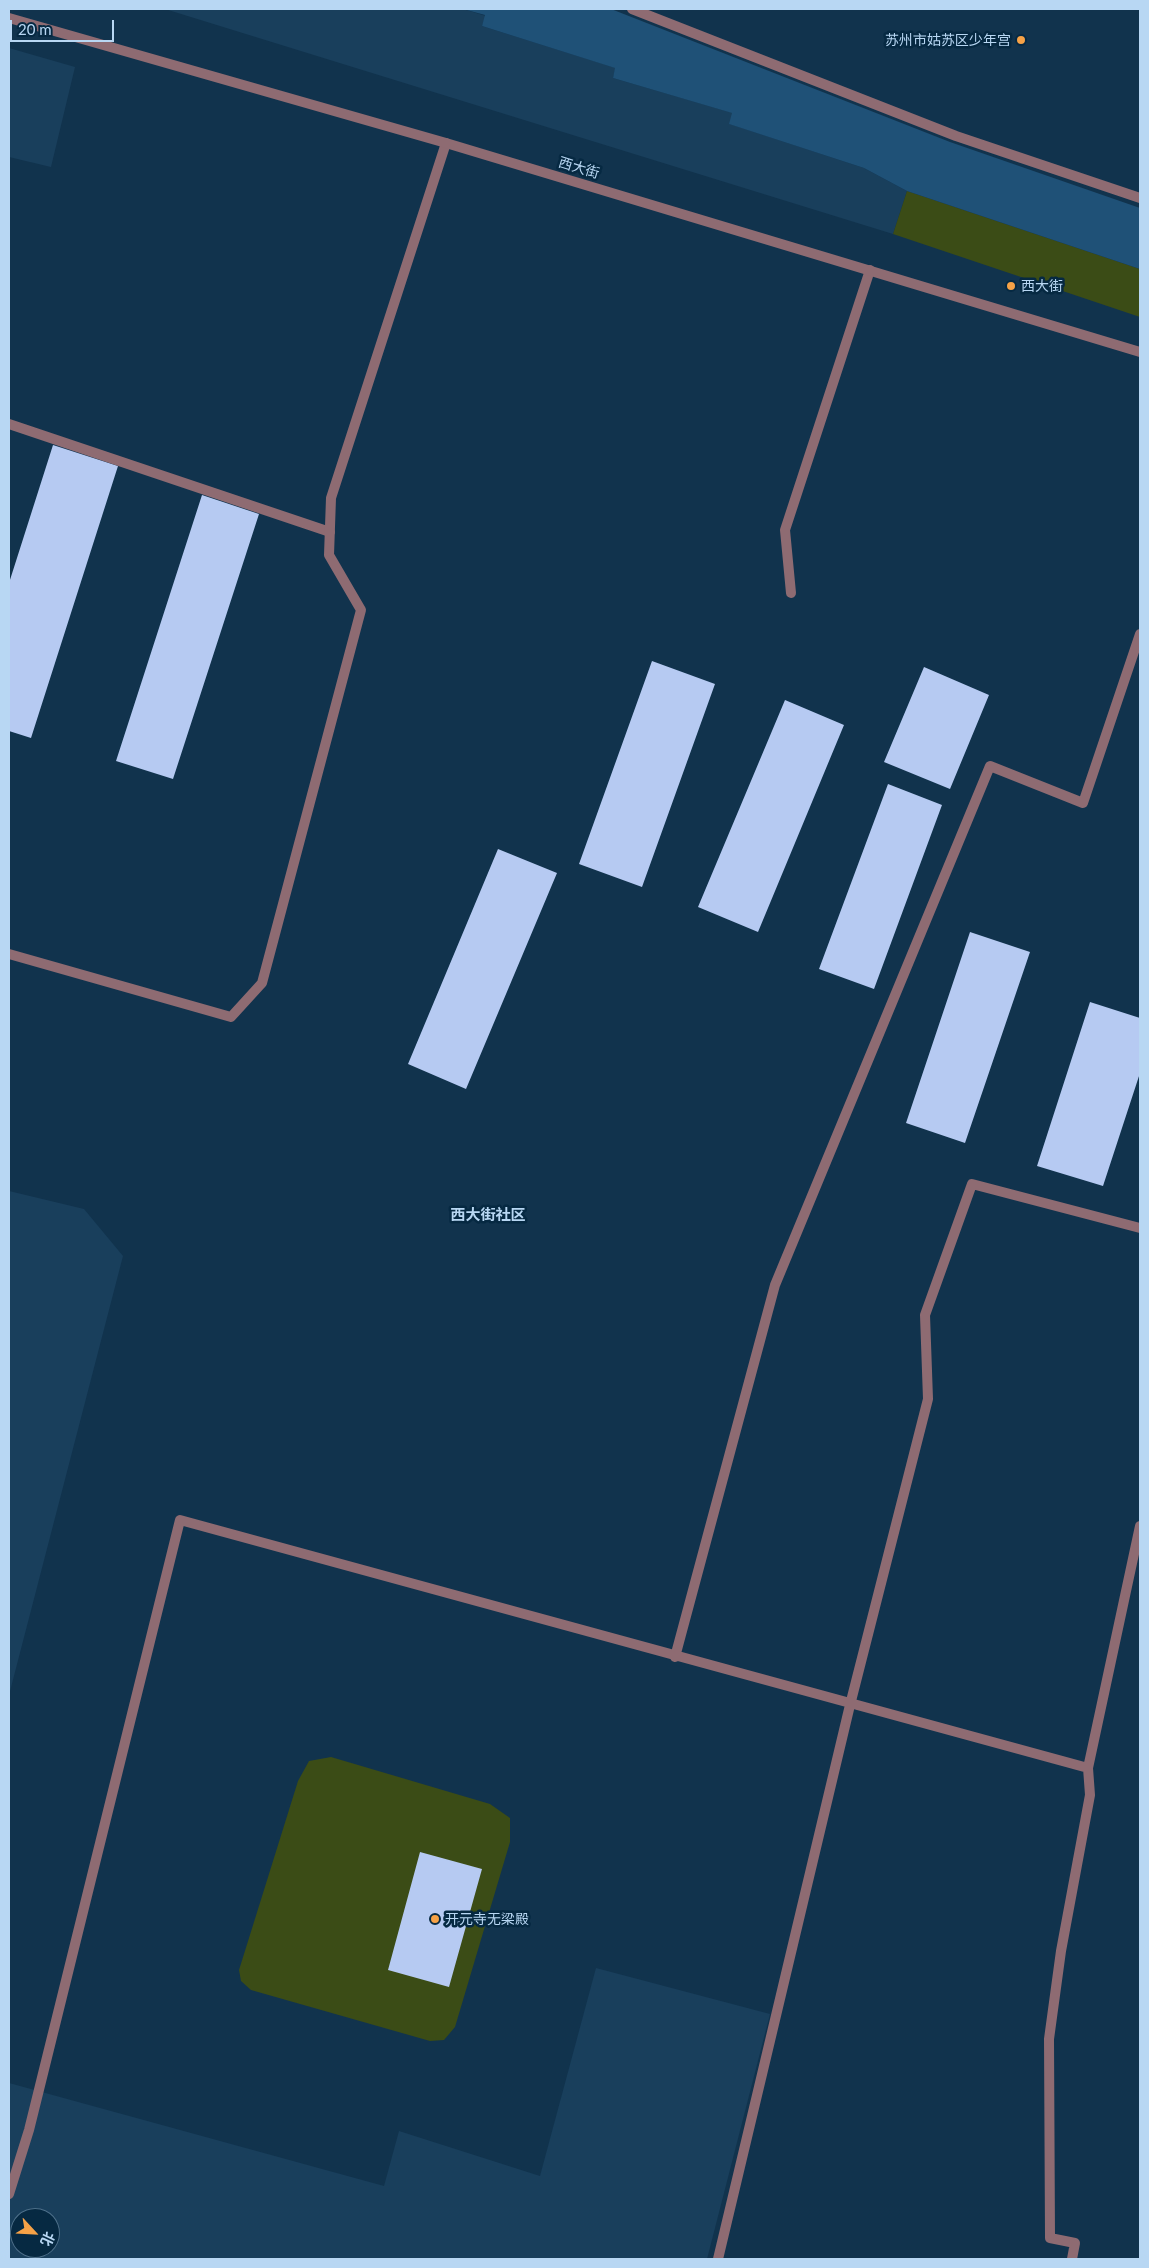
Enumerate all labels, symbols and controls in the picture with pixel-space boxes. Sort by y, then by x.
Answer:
scale bar [12,10,116,42]
text: 20 m [18,20,52,38]
place label: 苏州市姑苏区少年宫 [885,32,1011,48]
marker: 苏州市姑苏区少年宫 [1015,34,1027,46]
street label: 西大街 [556,154,602,182]
place label: 西大街 [1021,278,1063,294]
marker: 西大街 [1005,280,1017,292]
district label: 西大街社区 [451,1206,525,1224]
place label: 开元寺无梁殿 [445,1911,529,1927]
marker: 开元寺无梁殿 [429,1913,441,1925]
north arrow [10,2208,60,2258]
text: 北 [37,2229,59,2249]

